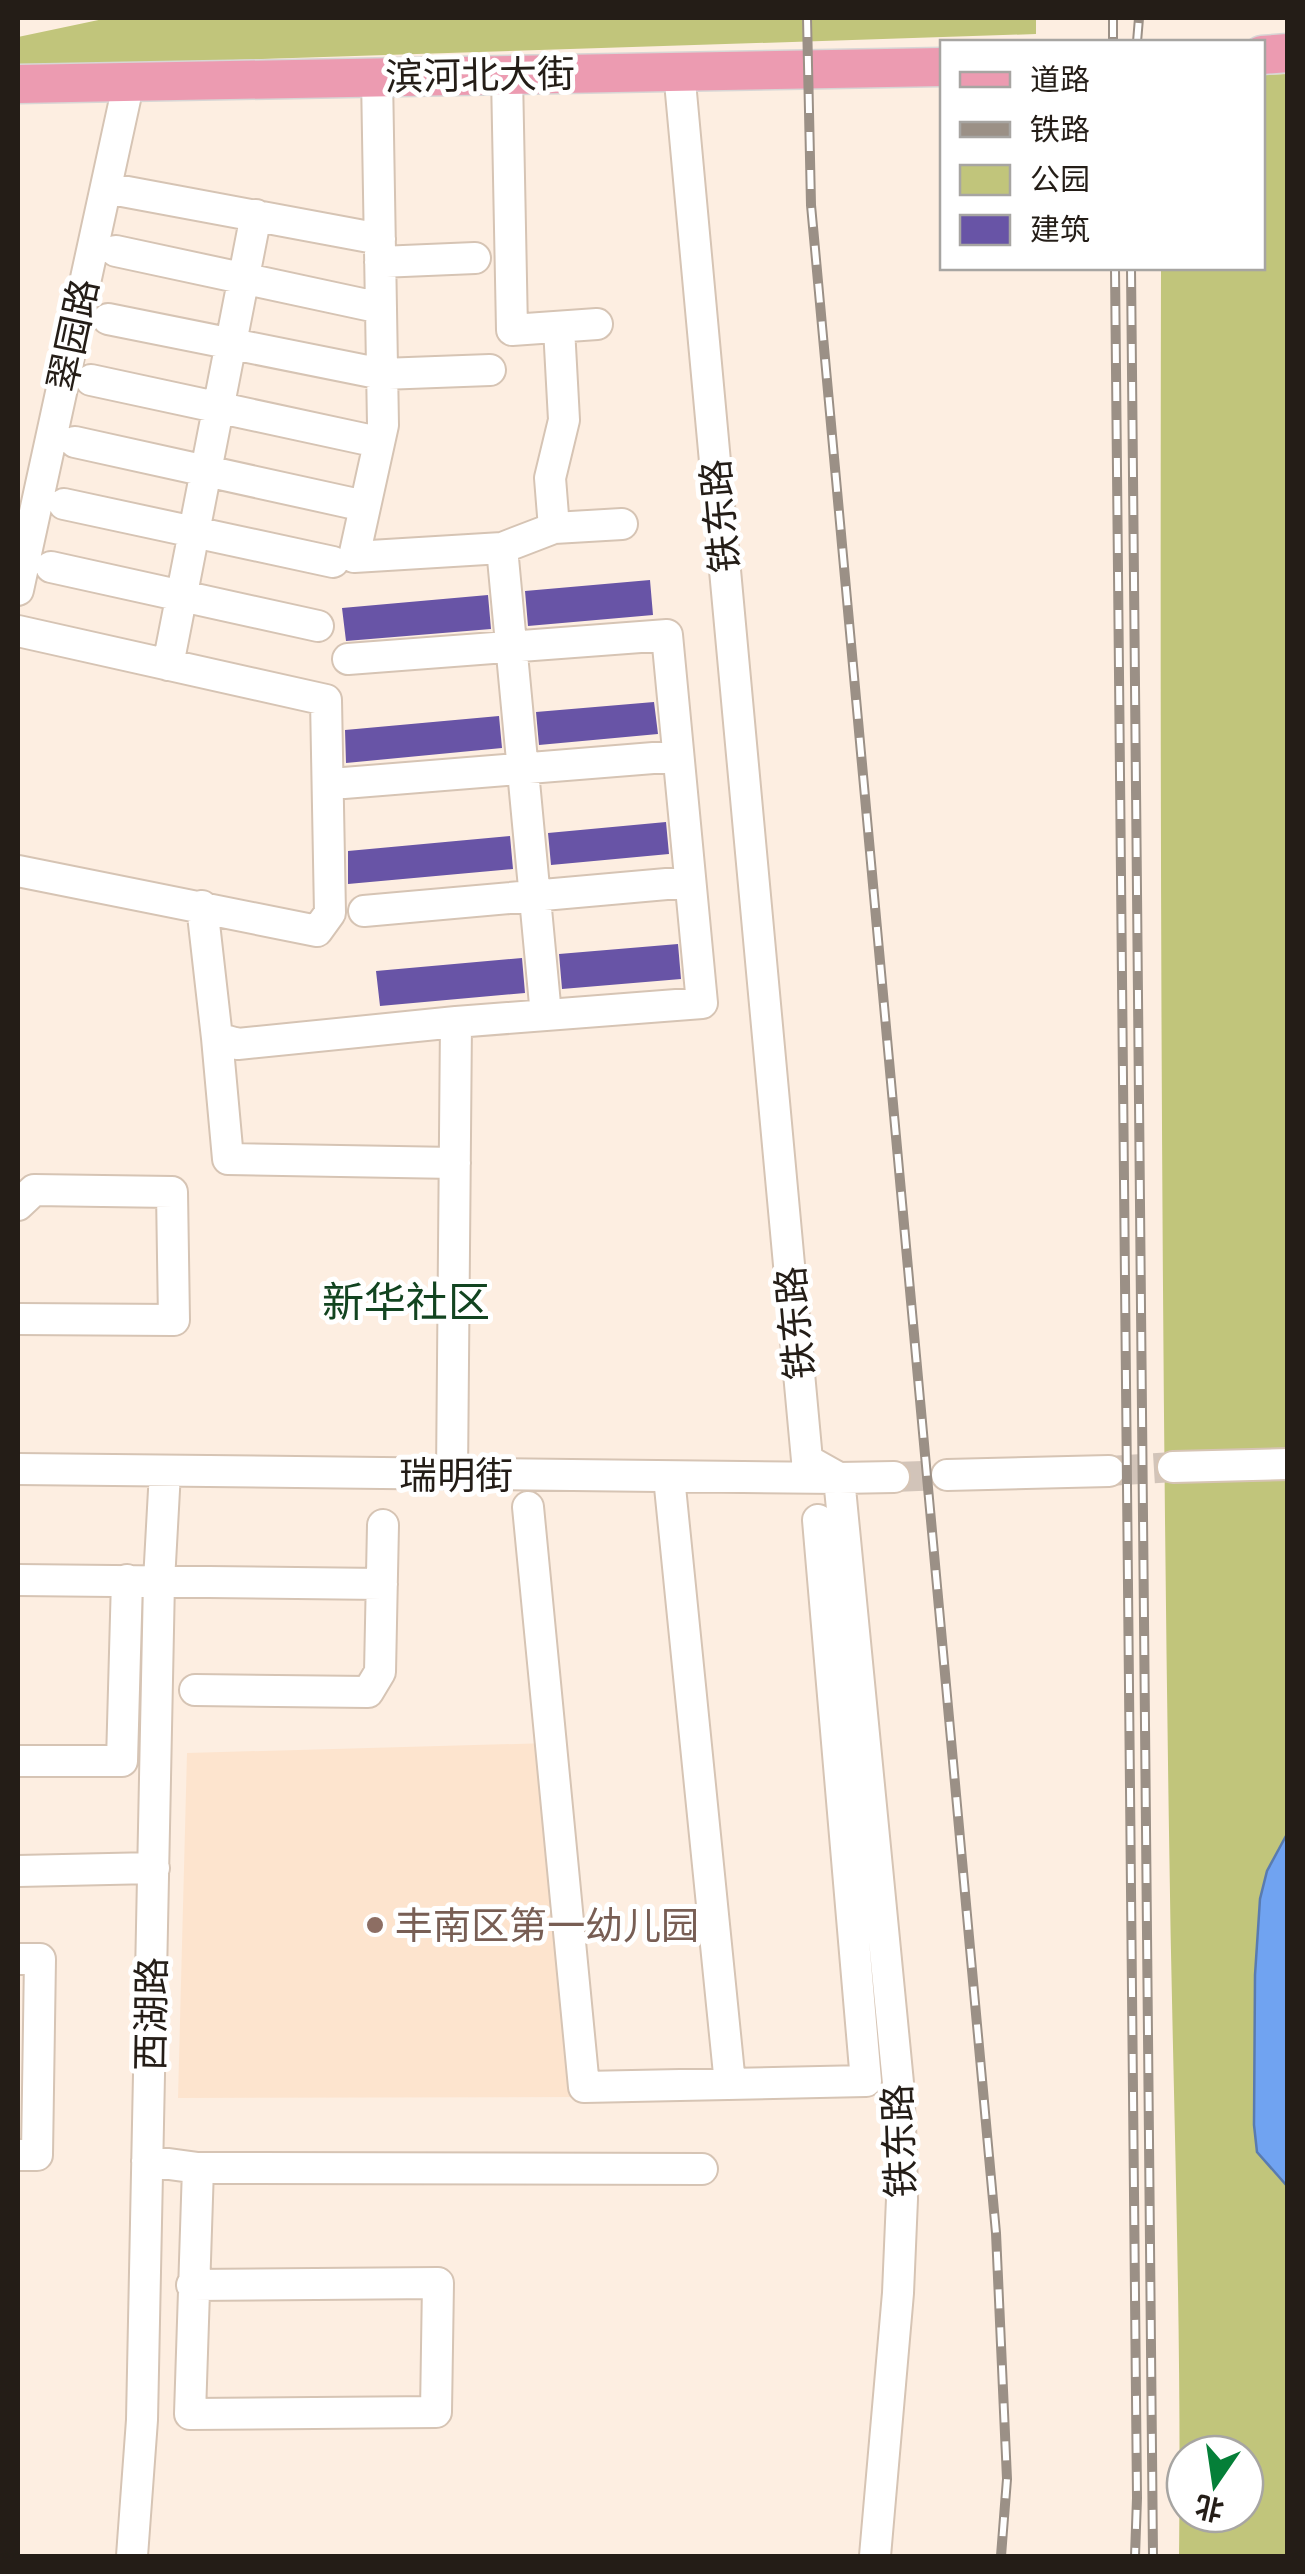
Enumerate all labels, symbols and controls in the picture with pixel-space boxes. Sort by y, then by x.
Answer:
legend [940,40,1265,270]
street label: 滨河北大街 [385,50,575,100]
text: 道路 [1030,61,1090,98]
text: 铁路 [1030,111,1090,148]
text: 公园 [1030,161,1090,198]
text: 建筑 [1030,211,1090,248]
street label: 翠园路 [38,274,108,396]
street label: 铁东路 [692,457,748,575]
street label: 铁东路 [767,1264,823,1382]
district label: 新华社区 [322,1276,490,1328]
street label: 瑞明街 [399,1452,513,1499]
place label: 丰南区第一幼儿园 [395,1902,699,1949]
marker: 丰南区第一幼儿园 [364,1914,386,1936]
street label: 西湖路 [127,1957,175,2071]
street label: 铁东路 [874,2083,924,2199]
north arrow [1165,2434,1265,2534]
text: 北 [1192,2489,1227,2528]

